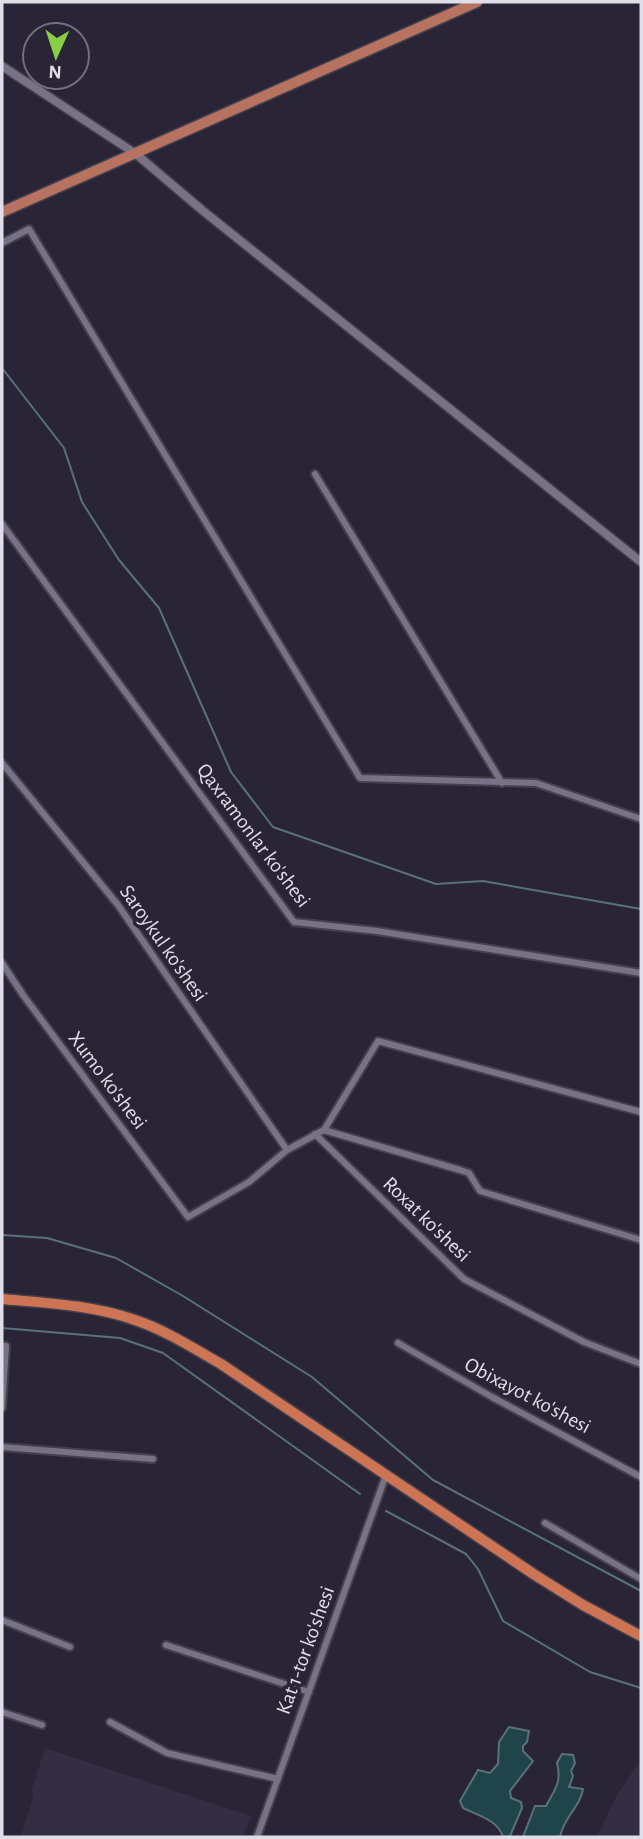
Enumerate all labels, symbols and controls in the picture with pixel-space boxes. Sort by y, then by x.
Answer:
north arrow [21,21,91,91]
text: N [48,62,62,81]
street label: Qaxramonlar ko'shesi [193,759,314,911]
street label: Saroykul ko'shesi [116,881,211,1005]
street label: Xumo ko'shesi [64,1028,151,1133]
street label: Roxat ko'shesi [379,1173,474,1266]
street label: Obixayot ko'shesi [461,1353,594,1437]
street label: Kat 1-tor ko'shesi [273,1583,338,1717]

